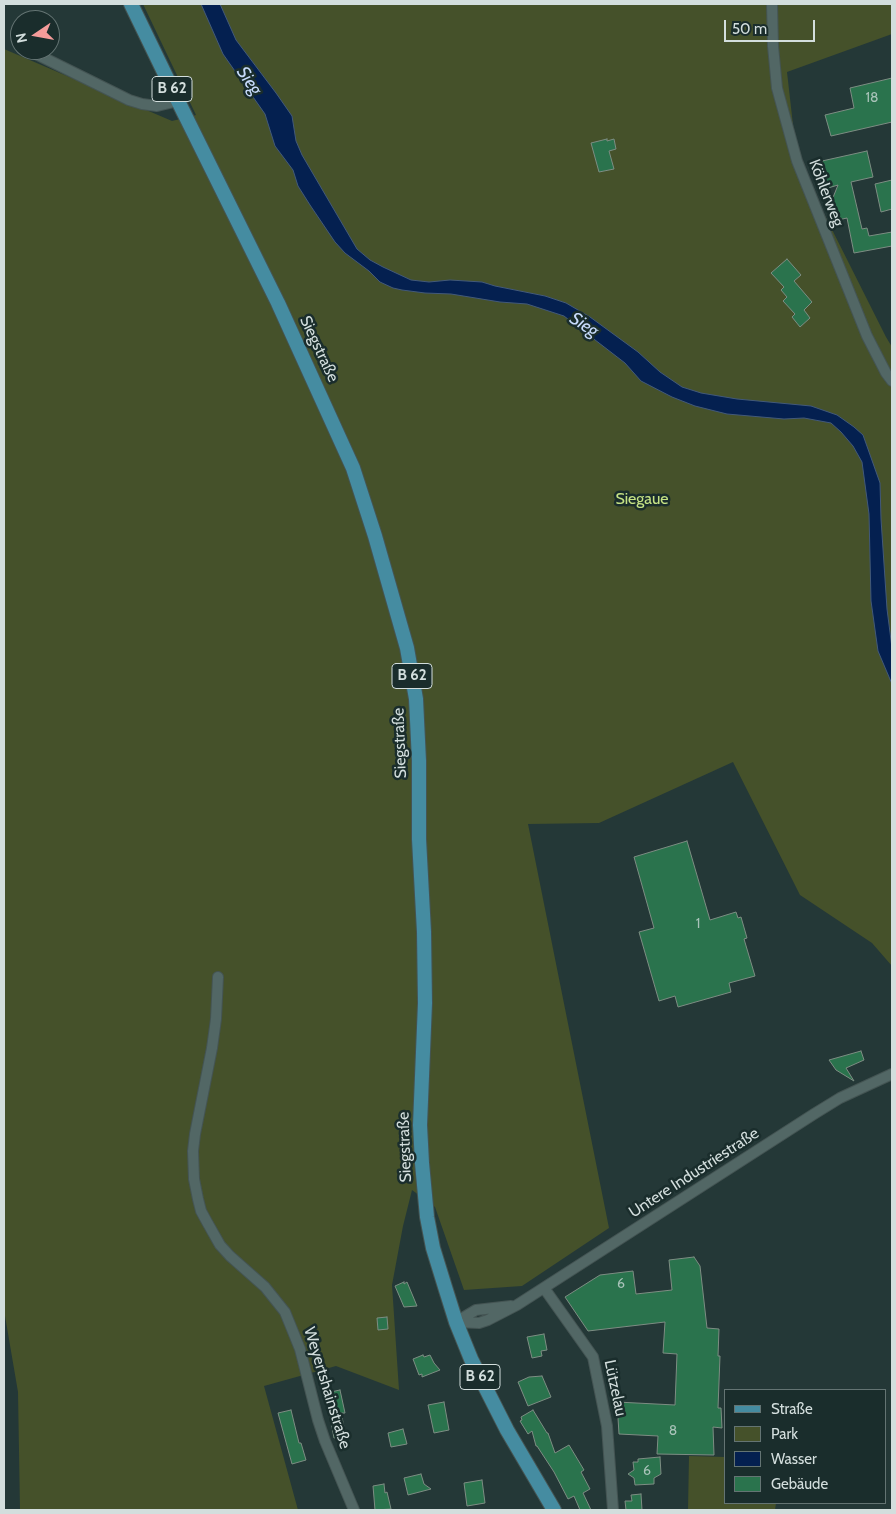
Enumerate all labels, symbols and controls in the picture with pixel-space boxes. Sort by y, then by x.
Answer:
north arrow [10,10,60,60]
scale bar [726,10,817,42]
text: 50 m [732,20,767,38]
text: N [11,31,31,45]
water label: Sieg [232,63,266,99]
road number: B 62 [152,76,192,102]
house number: 18 [865,90,879,106]
street label: Köhlerweg [804,157,848,229]
water label: Sieg [566,308,602,342]
street label: Siegstraße [295,313,343,385]
park label: Siegaue [615,489,669,509]
road number: B 62 [392,664,432,688]
street label: Siegstraße [389,707,411,779]
house number: 1 [696,916,700,932]
street label: Siegstraße [394,1111,416,1183]
street label: Untere Industriestraße [625,1124,763,1222]
house number: 6 [617,1276,625,1292]
street label: Weyertshainstraße [299,1325,355,1451]
street label: Lützelau [600,1358,630,1418]
road number: B 62 [460,1364,500,1390]
legend [724,1389,886,1504]
text: Straße [771,1400,813,1418]
house number: 8 [669,1423,677,1439]
text: Park [771,1425,798,1443]
text: Wasser [771,1450,817,1468]
house number: 6 [643,1463,651,1479]
text: Gebäude [771,1475,828,1493]

